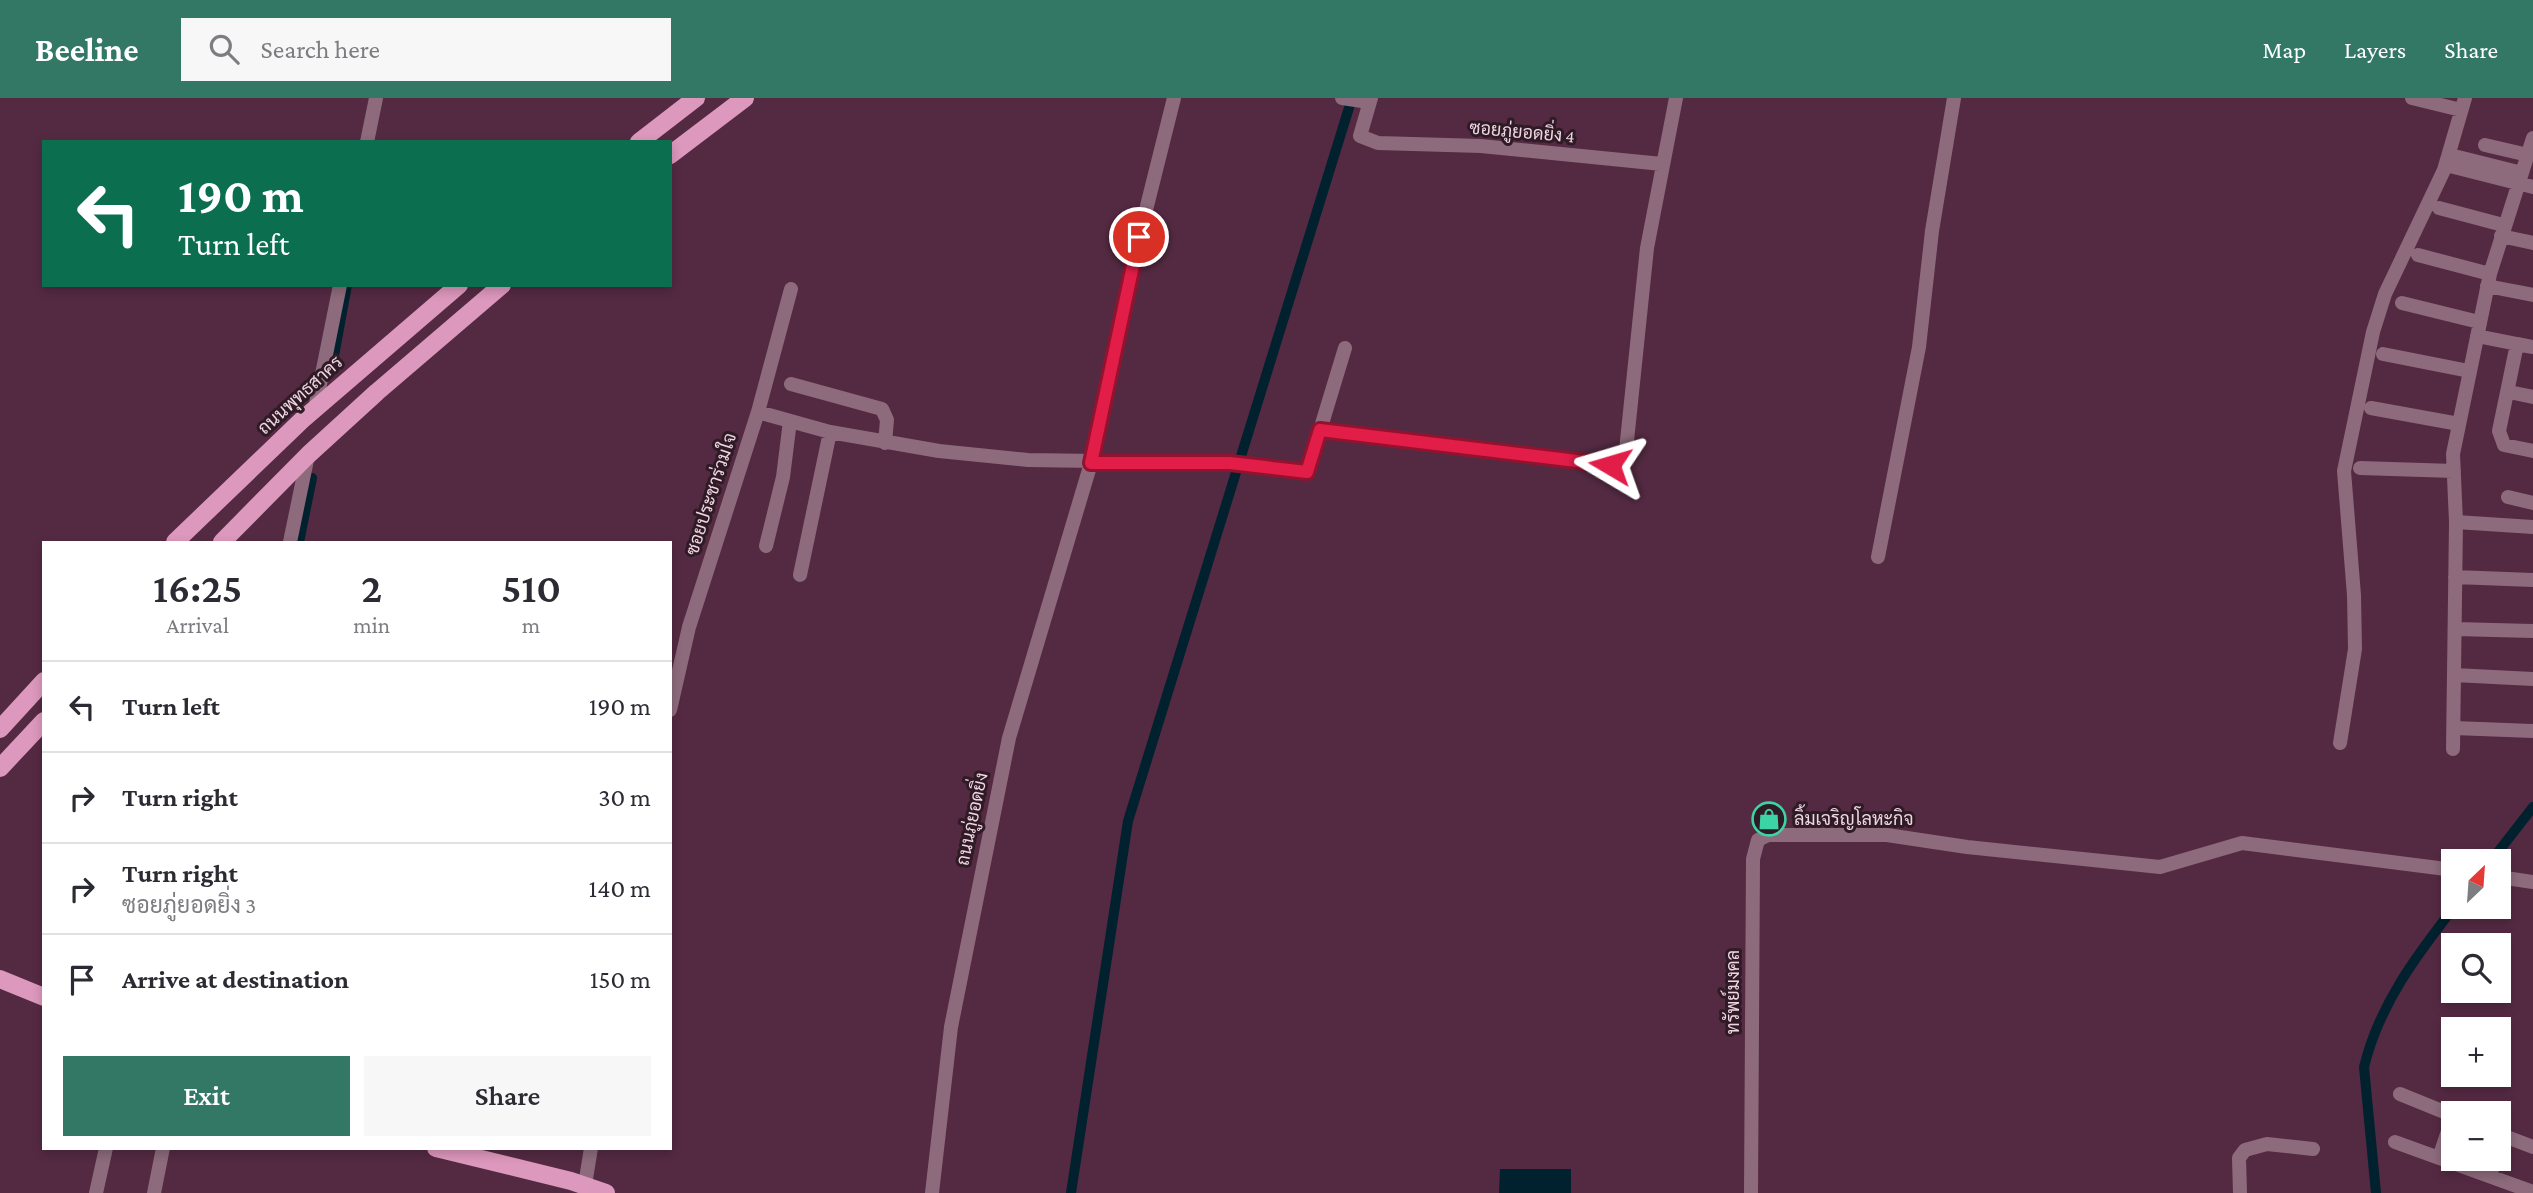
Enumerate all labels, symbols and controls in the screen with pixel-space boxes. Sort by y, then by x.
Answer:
search box [181,18,671,81]
icon: search [205,30,243,68]
text: Beeline [35,31,139,68]
text: Search here [261,35,380,64]
text: Map [2262,36,2306,63]
text: Layers [2344,36,2406,63]
text: Share [2444,36,2498,63]
street label: ซอยภู่ยอดยิ่ง 4 [1468,112,1576,150]
icon: left [63,168,154,259]
text: 190 m [178,168,304,223]
pin [1109,207,1169,267]
icon: arrive [1120,218,1158,256]
text: Turn left [178,226,289,262]
street label: ถนนพุทธสาคร [254,352,348,440]
position arrow [1573,428,1647,502]
street label: ซอยประชาร่วมใจ [679,429,740,558]
text: 16:25 [153,564,242,611]
text: 2 [361,564,382,611]
text: 510 [501,564,561,611]
text: Arrival [166,612,229,638]
text: min [353,612,390,638]
text: m [522,612,540,638]
icon: left [63,688,101,726]
text: Turn left [122,692,220,721]
text: 190 m [589,692,651,721]
street label: ถนนภู่ยอดยิ่ง [947,770,995,868]
icon: right [63,779,101,817]
text: Turn right [122,783,238,812]
text: 30 m [598,783,651,812]
shop icon: ลิ้มเจริญโลหะกิจ [1750,800,1788,838]
place label: ลิ้มเจริญโลหะกิจ [1794,804,1913,830]
north arrow [2441,849,2511,919]
map controls [2441,849,2511,1171]
text: Turn right [122,859,238,888]
icon: right [63,870,101,908]
text: 140 m [589,874,651,903]
text: ซอยภู่ยอดยิ่ง 3 [122,892,256,918]
button: search [2441,933,2511,1003]
street label: ทรัพย์มงคล [1720,950,1743,1034]
icon: arrive [63,961,101,999]
text: Arrive at destination [122,965,349,994]
text: 150 m [590,965,651,994]
button: + [2441,1017,2511,1087]
button: Exit [63,1056,350,1136]
button: Share [364,1056,651,1136]
button: − [2441,1101,2511,1171]

